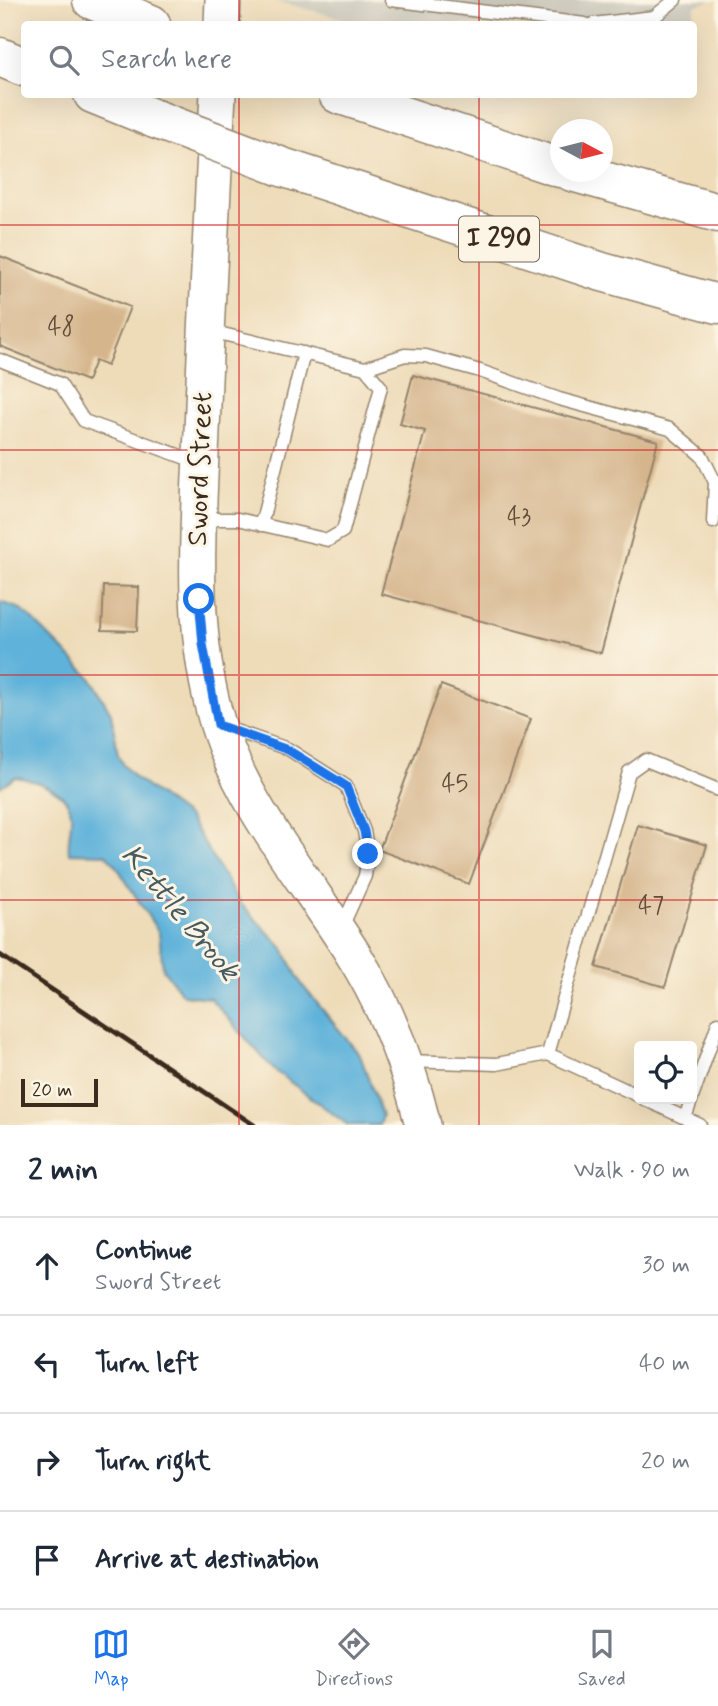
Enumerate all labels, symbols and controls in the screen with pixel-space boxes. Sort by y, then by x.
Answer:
search box [21,21,697,98]
icon: search [45,41,83,79]
text: Search here [101,43,232,77]
north arrow [550,119,613,182]
road number: I 290 [459,216,539,262]
house number: 48 [47,312,75,343]
street label: Sword Street [180,391,222,547]
house number: 43 [507,502,531,533]
route start [183,583,214,614]
house number: 45 [442,769,468,800]
water label: Kettle Brook [112,837,249,991]
route end [352,838,383,869]
house number: 47 [638,891,664,922]
map controls [634,1041,697,1104]
button: locate [634,1041,697,1104]
scale bar [21,1076,98,1108]
text: 20 m [32,1078,72,1103]
text: 2 min [28,1151,98,1190]
text: Walk · 90 m [574,1156,690,1186]
text: Continue [95,1234,192,1268]
icon: ahead [28,1247,66,1285]
text: 30 m [642,1251,690,1281]
text: Sword Street [95,1268,221,1298]
icon: left [28,1345,66,1383]
text: Turn left [95,1347,199,1381]
text: 40 m [639,1349,690,1379]
icon: right [28,1443,66,1481]
text: Turn right [95,1445,211,1479]
text: 20 m [641,1447,690,1477]
icon: arrive [28,1541,66,1579]
text: Arrive at destination [95,1543,319,1577]
tab: Map [92,1625,130,1692]
tab: Directions [315,1625,393,1692]
tab: Saved [578,1625,626,1692]

